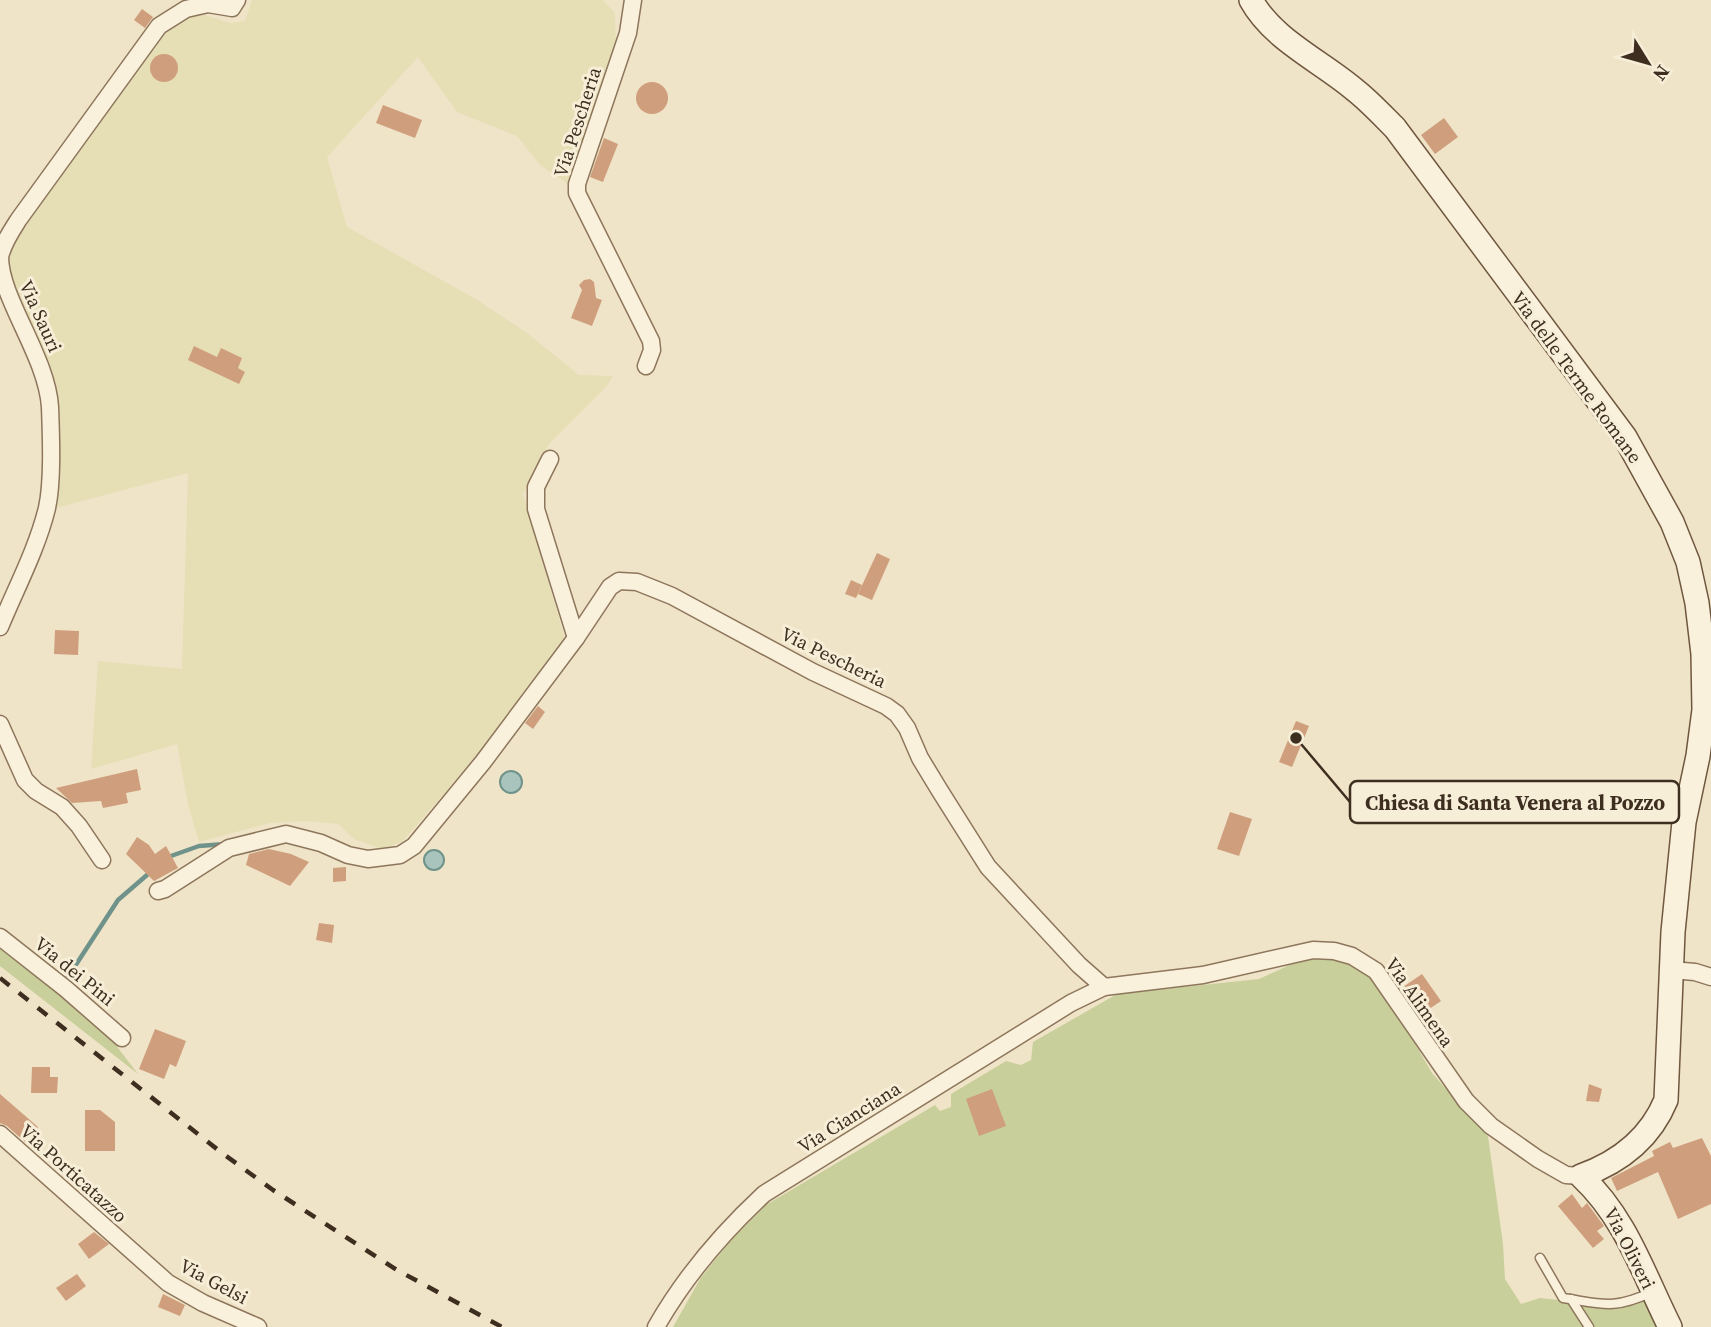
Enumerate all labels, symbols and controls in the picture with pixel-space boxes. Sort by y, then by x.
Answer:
north arrow [1613,28,1683,98]
text: N [1647,60,1676,87]
street label: Via Pescheria [547,63,607,180]
street label: Via Sauri [14,276,69,356]
street label: Via delle Terme Romane [1506,286,1648,468]
street label: Via Pescheria [777,620,891,694]
callout: Chiesa di Santa Venera al Pozzo [1350,781,1679,823]
text: Chiesa di Santa Venera al Pozzo [1365,788,1665,817]
street label: Via dei Pini [29,930,121,1012]
street label: Via Alimena [1380,952,1461,1052]
street label: Via Cianciana [793,1075,906,1159]
street label: Via Porticatazzo [15,1118,133,1228]
street label: Via Oliveri [1598,1202,1662,1294]
street label: Via Gelsi [175,1252,253,1310]

